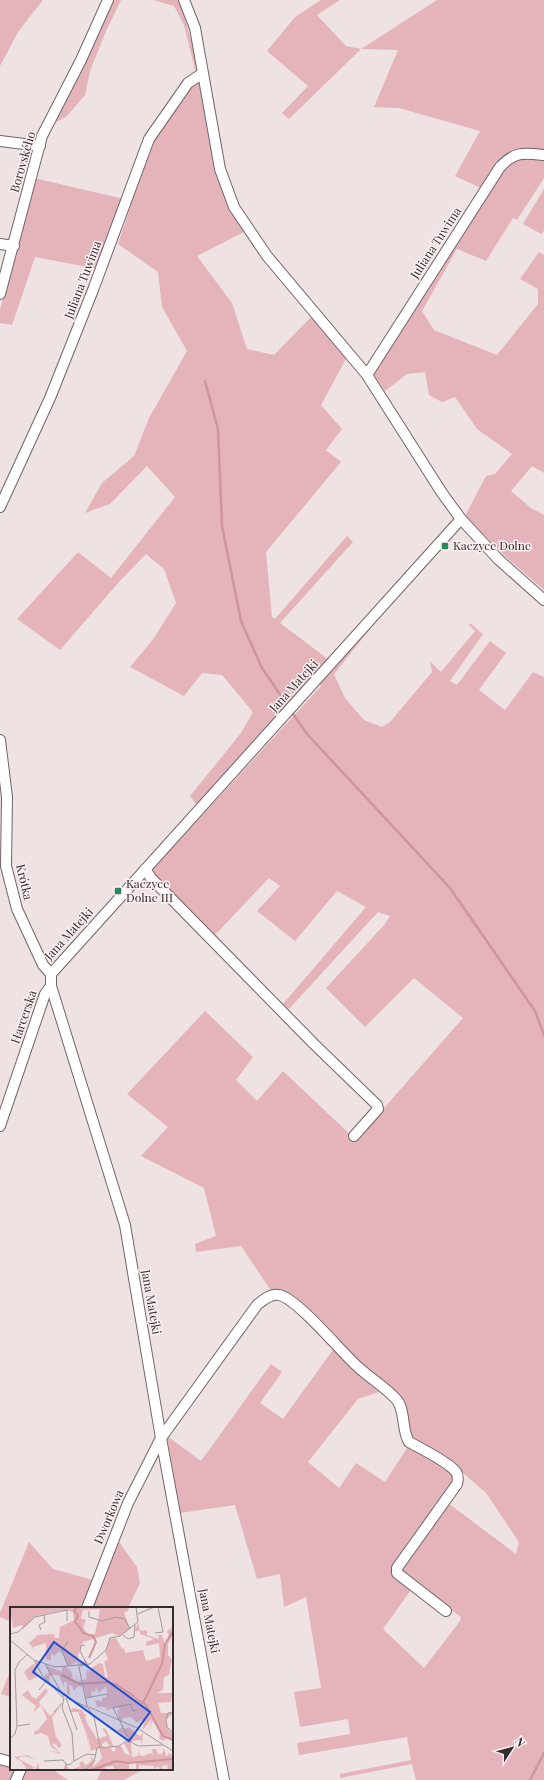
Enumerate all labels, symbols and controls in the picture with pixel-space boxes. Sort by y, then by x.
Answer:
street label: Borovského [6,129,38,194]
street label: Juliana Tuwima [405,204,464,282]
street label: Juliana Tuwima [59,238,104,322]
place label: Kaczyce Dolne [453,537,531,553]
marker: Kaczyce Dolne [440,541,450,551]
street label: Jana Matejki [265,655,321,716]
street label: Krótka [13,862,37,901]
place label: Kaczyce Dolne III [126,875,173,905]
marker: Kaczyce Dolne III [113,886,123,896]
street label: Jana Matejki [40,903,96,964]
street label: Harcerska [7,988,40,1045]
street label: Jana Matejki [138,1267,166,1336]
street label: Dworkowa [90,1487,127,1546]
street label: Jana Matejki [196,1586,224,1655]
inset map [10,1607,173,1770]
north arrow [492,1728,532,1768]
text: N [512,1734,529,1749]

